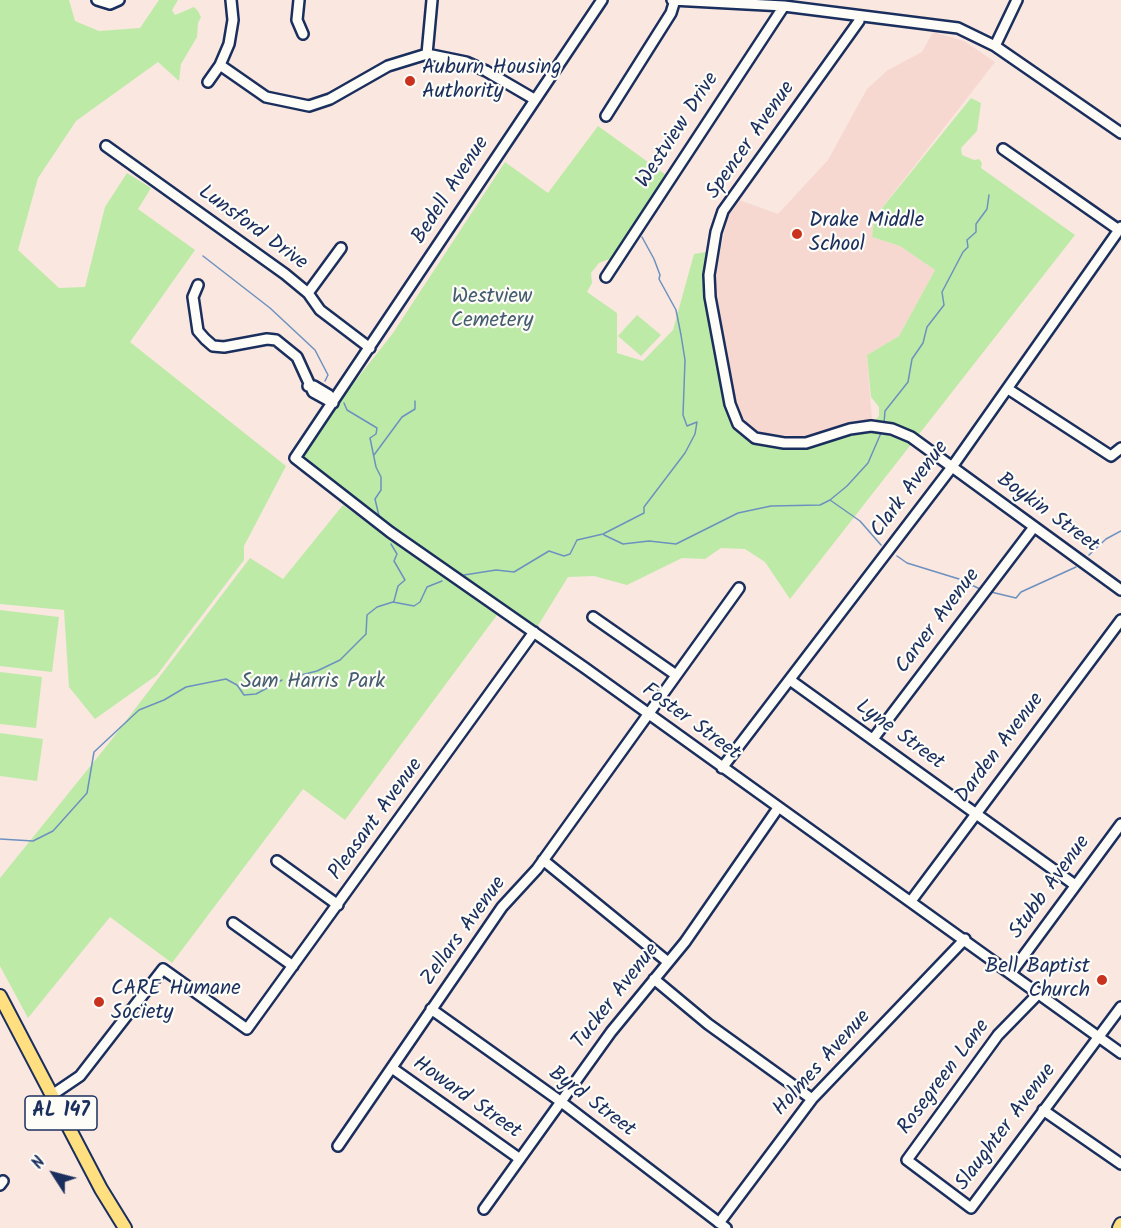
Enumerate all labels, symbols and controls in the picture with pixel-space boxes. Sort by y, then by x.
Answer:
place label: Auburn Housing Authority [422,56,561,106]
street label: Westview Drive [632,69,726,193]
marker: Auburn Housing Authority [403,74,417,88]
street label: Spencer Avenue [702,77,802,205]
street label: Bedell Avenue [408,132,496,250]
street label: Lunsford Drive [193,181,311,277]
place label: Drake Middle School [809,209,924,259]
marker: Drake Middle School [790,227,804,241]
park label: Westview Cemetery [451,285,533,335]
street label: Clark Avenue [866,437,956,543]
street label: Boykin Street [991,468,1103,560]
street label: Carver Avenue [891,565,987,679]
park label: Sam Harris Park [241,670,385,696]
street label: Foster Street [636,679,744,767]
street label: Darden Avenue [951,689,1051,809]
street label: Lyne Street [850,695,948,777]
street label: Pleasant Avenue [324,754,430,886]
street label: Stubb Avenue [1005,831,1097,945]
street label: Zellars Avenue [417,873,513,991]
street label: Tucker Avenue [568,939,666,1055]
place label: Bell Baptist Church [985,955,1090,1005]
marker: Bell Baptist Church [1095,973,1109,987]
place label: CARE Humane Society [111,977,241,1027]
marker: CARE Humane Society [92,995,106,1009]
street label: Holmes Avenue [769,1006,877,1122]
street label: Rosegreen Lane [894,1015,996,1141]
street label: Howard Street [407,1052,525,1146]
street label: Slaughter Avenue [951,1060,1063,1196]
street label: Byrd Street [543,1062,639,1144]
road number: AL 147 [25,1096,97,1130]
north arrow [24,1144,84,1204]
text: N [26,1152,52,1175]

